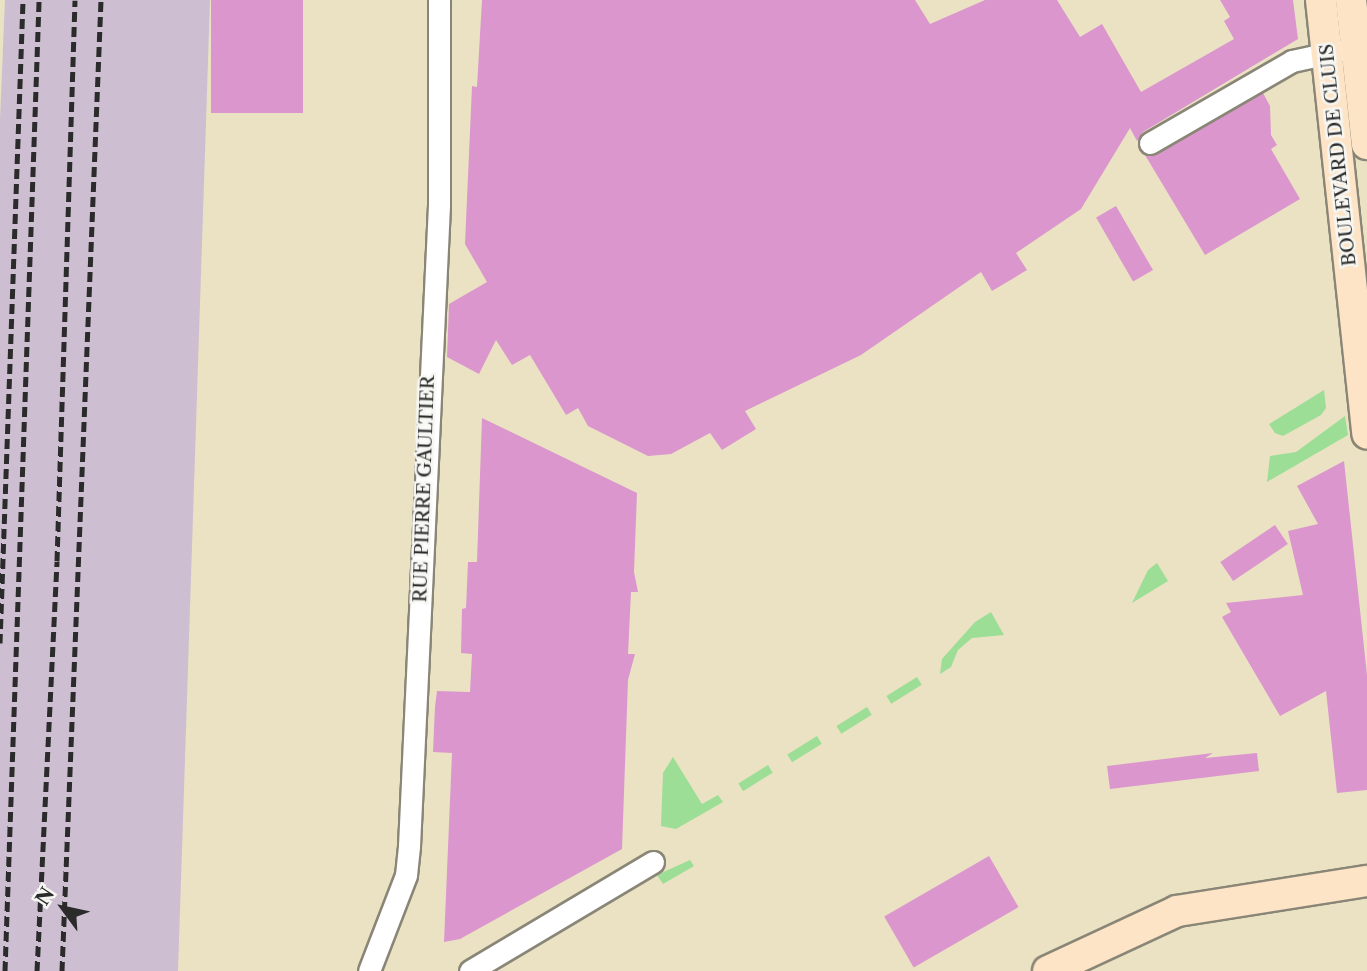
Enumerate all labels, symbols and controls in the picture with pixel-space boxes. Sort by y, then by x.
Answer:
street label: BOULEVARD DE CLUIS [1315,43,1361,267]
street label: RUE PIERRE GAULTIER [409,375,439,603]
north arrow [28,873,98,943]
text: N [31,883,59,909]

